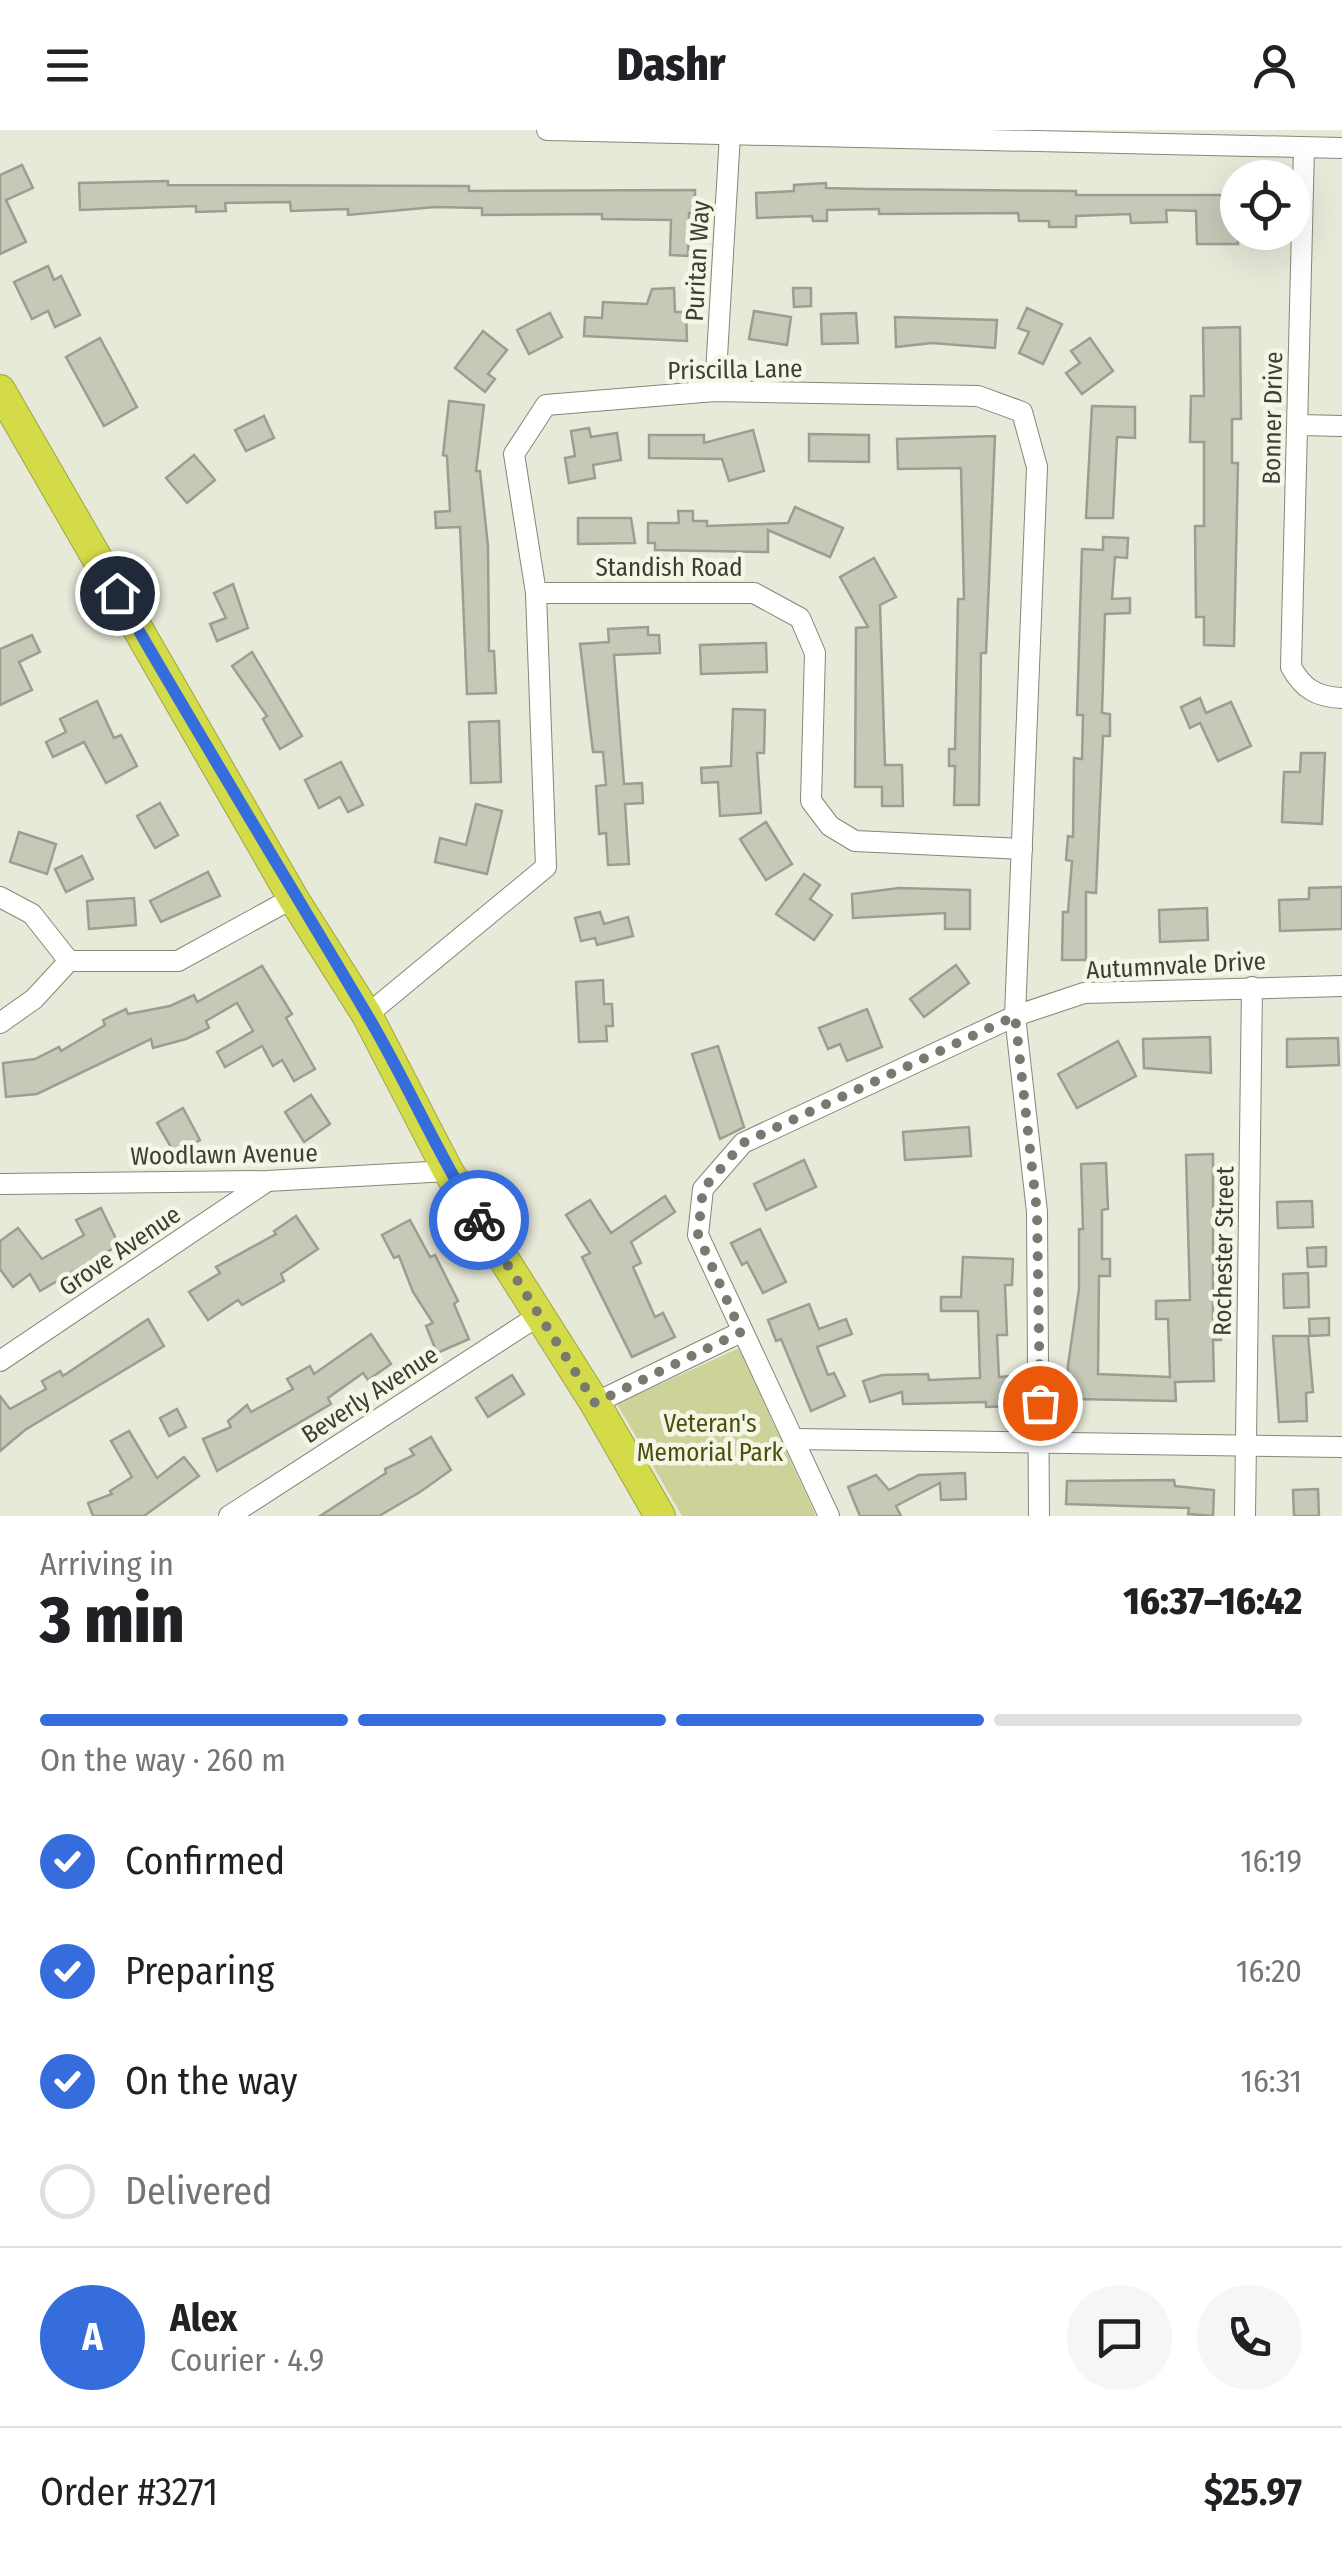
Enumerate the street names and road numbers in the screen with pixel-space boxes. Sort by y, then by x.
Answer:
street label: Puritan Way [680,200,716,322]
street label: Bonner Drive [1257,351,1289,485]
street label: Priscilla Lane [667,354,803,386]
street label: Standish Road [595,553,743,583]
street label: Autumnvale Drive [1085,946,1267,986]
street label: Woodlawn Avenue [130,1138,318,1172]
street label: Rochester Street [1208,1165,1240,1336]
street label: Grove Avenue [54,1199,186,1303]
street label: Beverly Avenue [296,1340,444,1450]

